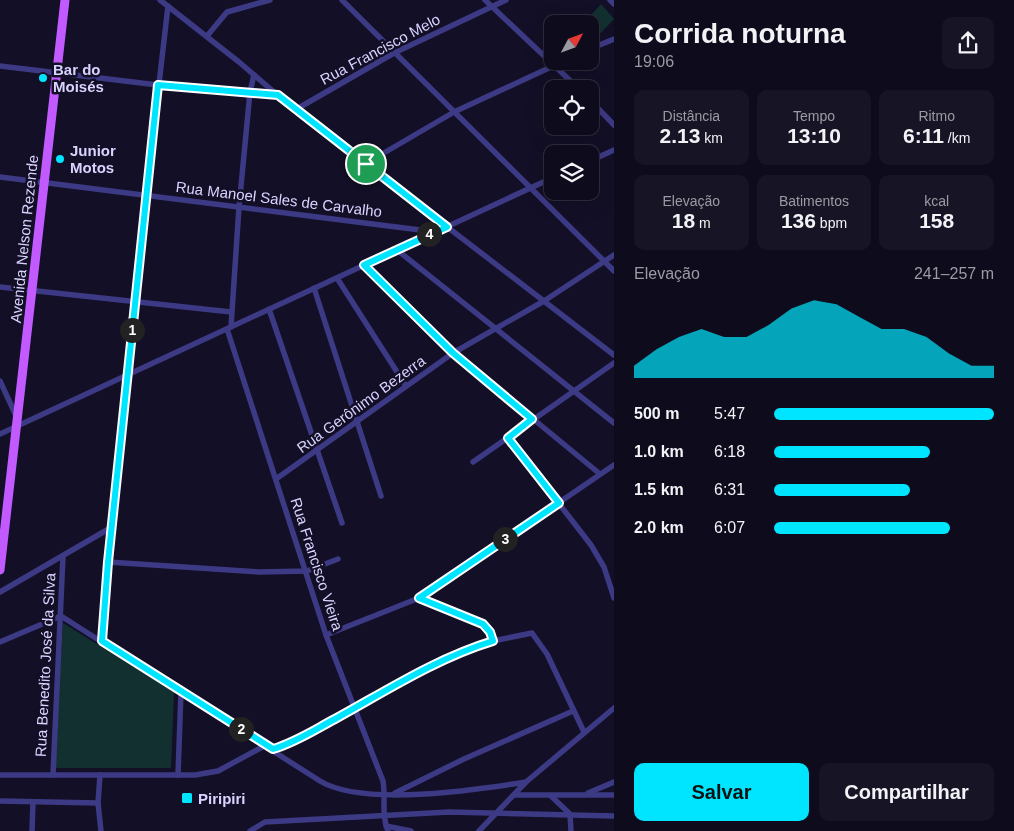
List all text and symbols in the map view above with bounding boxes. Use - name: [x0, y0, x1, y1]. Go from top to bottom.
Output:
- street label: Rua Francisco Melo: [317, 10, 443, 88]
- north arrow: [544, 15, 599, 70]
- map controls: [544, 15, 599, 200]
- button: share: [942, 17, 994, 69]
- text: Corrida noturna: [634, 18, 846, 49]
- text: 19:06: [634, 53, 674, 70]
- place label: Bar do Moisés: [53, 61, 104, 95]
- marker: Bar do Moisés: [37, 72, 49, 84]
- button: locate: [544, 80, 599, 135]
- text: Distância: [663, 108, 720, 124]
- text: Tempo: [793, 108, 835, 124]
- text: Ritmo: [918, 108, 955, 124]
- text: 2.13: [660, 124, 700, 147]
- text: 13:10: [787, 124, 841, 147]
- text: 6:11: [903, 124, 944, 147]
- text: km: [700, 130, 723, 146]
- text: /km: [944, 130, 970, 146]
- place label: Junior Motos: [70, 142, 116, 176]
- pin: [345, 143, 387, 185]
- button: layers: [544, 145, 599, 200]
- icon: arrive: [352, 150, 380, 178]
- marker: Junior Motos: [54, 153, 66, 165]
- street label: Avenida Nelson Rezende: [7, 154, 41, 324]
- street label: Rua Manoel Sales de Carvalho: [175, 178, 383, 220]
- text: Elevação: [663, 193, 720, 209]
- text: Batimentos: [779, 193, 849, 209]
- text: kcal: [924, 193, 949, 209]
- text: 18: [672, 209, 695, 232]
- text: 136: [781, 209, 816, 232]
- text: 158: [919, 209, 954, 232]
- text: m: [695, 215, 711, 231]
- text: bpm: [816, 215, 847, 231]
- pin: 4: [416, 222, 442, 246]
- text: 4: [426, 226, 433, 242]
- text: Elevação: [634, 265, 700, 282]
- text: 241–257 m: [914, 265, 994, 282]
- pin: 1: [120, 318, 144, 342]
- text: 1: [129, 322, 136, 338]
- street label: Rua Gerônimo Bezerra: [294, 351, 429, 456]
- text: 500 m: [634, 405, 679, 422]
- text: 5:47: [714, 405, 745, 422]
- text: 1.0 km: [634, 443, 684, 460]
- text: 6:18: [714, 443, 745, 460]
- text: 1.5 km: [634, 481, 684, 498]
- text: 6:31: [714, 481, 745, 498]
- street label: Rua Francisco Vieira: [287, 495, 347, 633]
- text: 2.0 km: [634, 519, 684, 536]
- text: 6:07: [714, 519, 745, 536]
- pin: 3: [492, 526, 518, 552]
- text: 3: [502, 531, 509, 547]
- street label: Rua Benedito José da Silva: [32, 572, 58, 757]
- pin: 2: [228, 716, 254, 742]
- text: 2: [238, 721, 245, 737]
- button: Salvar: [634, 763, 809, 821]
- button: Compartilhar: [819, 763, 994, 821]
- place label: Piripiri: [198, 790, 246, 807]
- marker: Piripiri: [180, 791, 194, 805]

